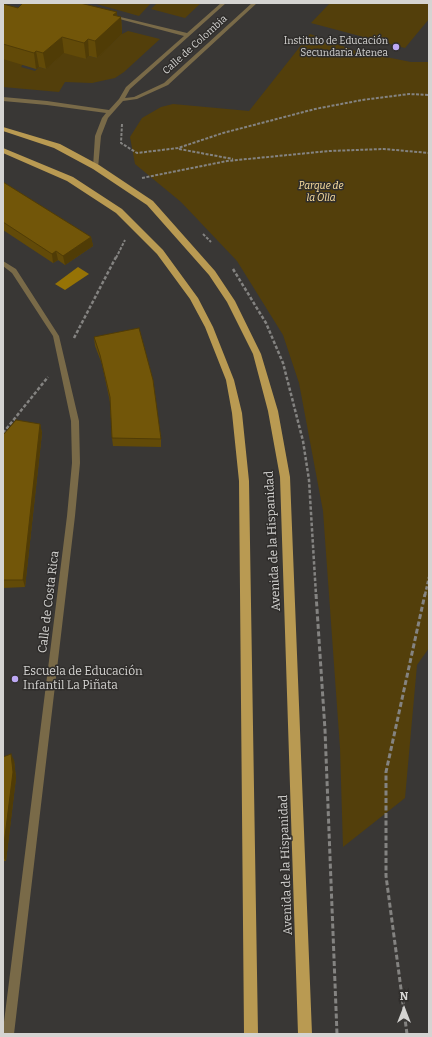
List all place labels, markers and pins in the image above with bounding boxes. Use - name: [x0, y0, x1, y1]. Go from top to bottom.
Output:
- place label: Instituto de Educación Secundaria Atenea: [284, 35, 388, 58]
- marker: Instituto de Educación Secundaria Atenea: [391, 42, 401, 52]
- place label: Escuela de Educación Infantil La Piñata: [23, 665, 143, 693]
- marker: Escuela de Educación Infantil La Piñata: [10, 674, 20, 684]

